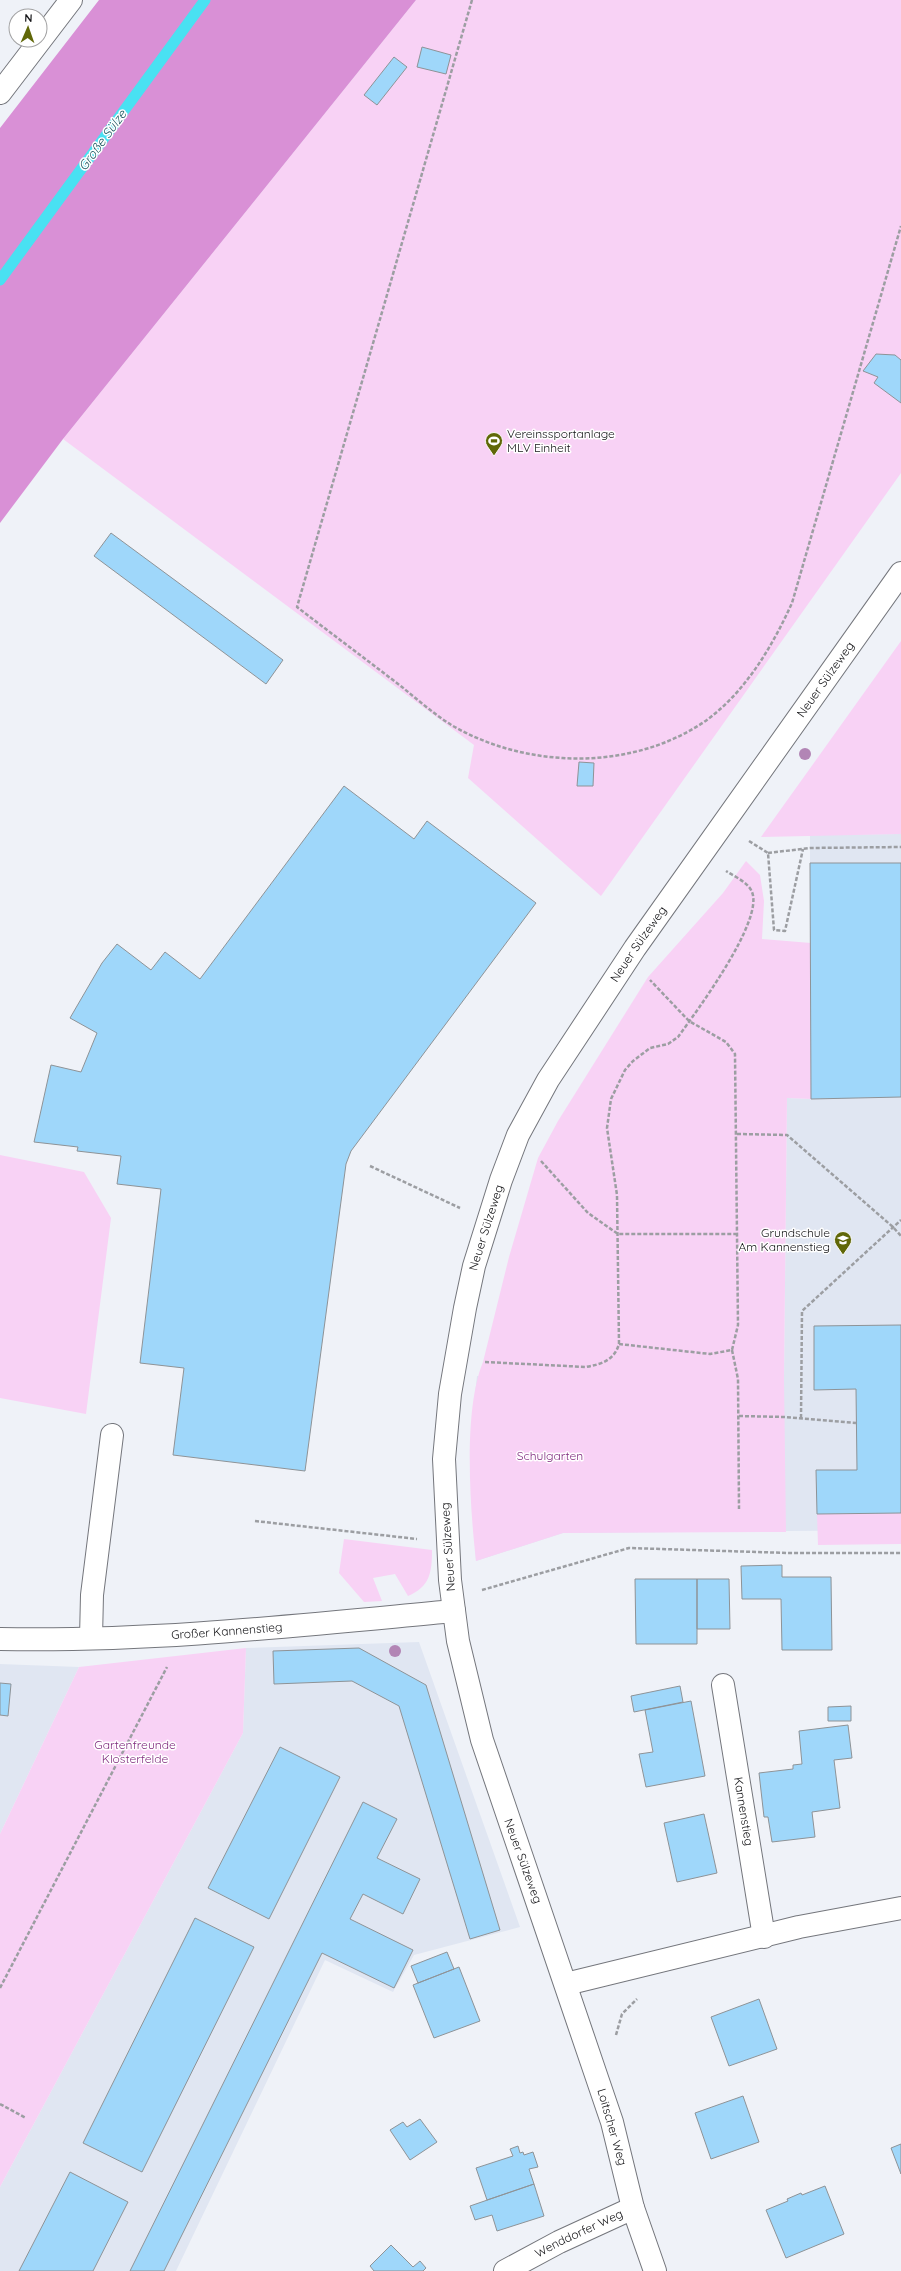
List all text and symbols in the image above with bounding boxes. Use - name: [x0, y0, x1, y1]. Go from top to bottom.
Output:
- north arrow: [8, 8, 48, 48]
- text: N: [24, 11, 33, 25]
- water label: Große Sülze: [75, 106, 130, 174]
- place label: Vereinssportanlage MLV Einheit: [507, 426, 615, 455]
- sports icon: Vereinssportanlage MLV Einheit: [484, 431, 504, 456]
- street label: Neuer Sülzeweg: [793, 639, 857, 720]
- street label: Neuer Sülzeweg: [607, 903, 669, 985]
- street label: Neuer Sülzeweg: [465, 1183, 506, 1272]
- place label: Grundschule Am Kannenstieg: [739, 1225, 830, 1254]
- school or university icon: Grundschule Am Kannenstieg: [833, 1230, 853, 1255]
- park label: Schulgarten: [517, 1448, 583, 1463]
- street label: Neuer Sülzeweg: [437, 1502, 458, 1592]
- street label: Großer Kannenstieg: [171, 1619, 283, 1642]
- park label: Gartenfreunde Klosterfelde: [94, 1737, 176, 1766]
- street label: Kannenstieg: [731, 1776, 757, 1847]
- street label: Neuer Sülzeweg: [501, 1816, 546, 1905]
- street label: Loitscher Weg: [594, 2087, 631, 2167]
- street label: Wenddorfer Weg: [532, 2206, 625, 2261]

